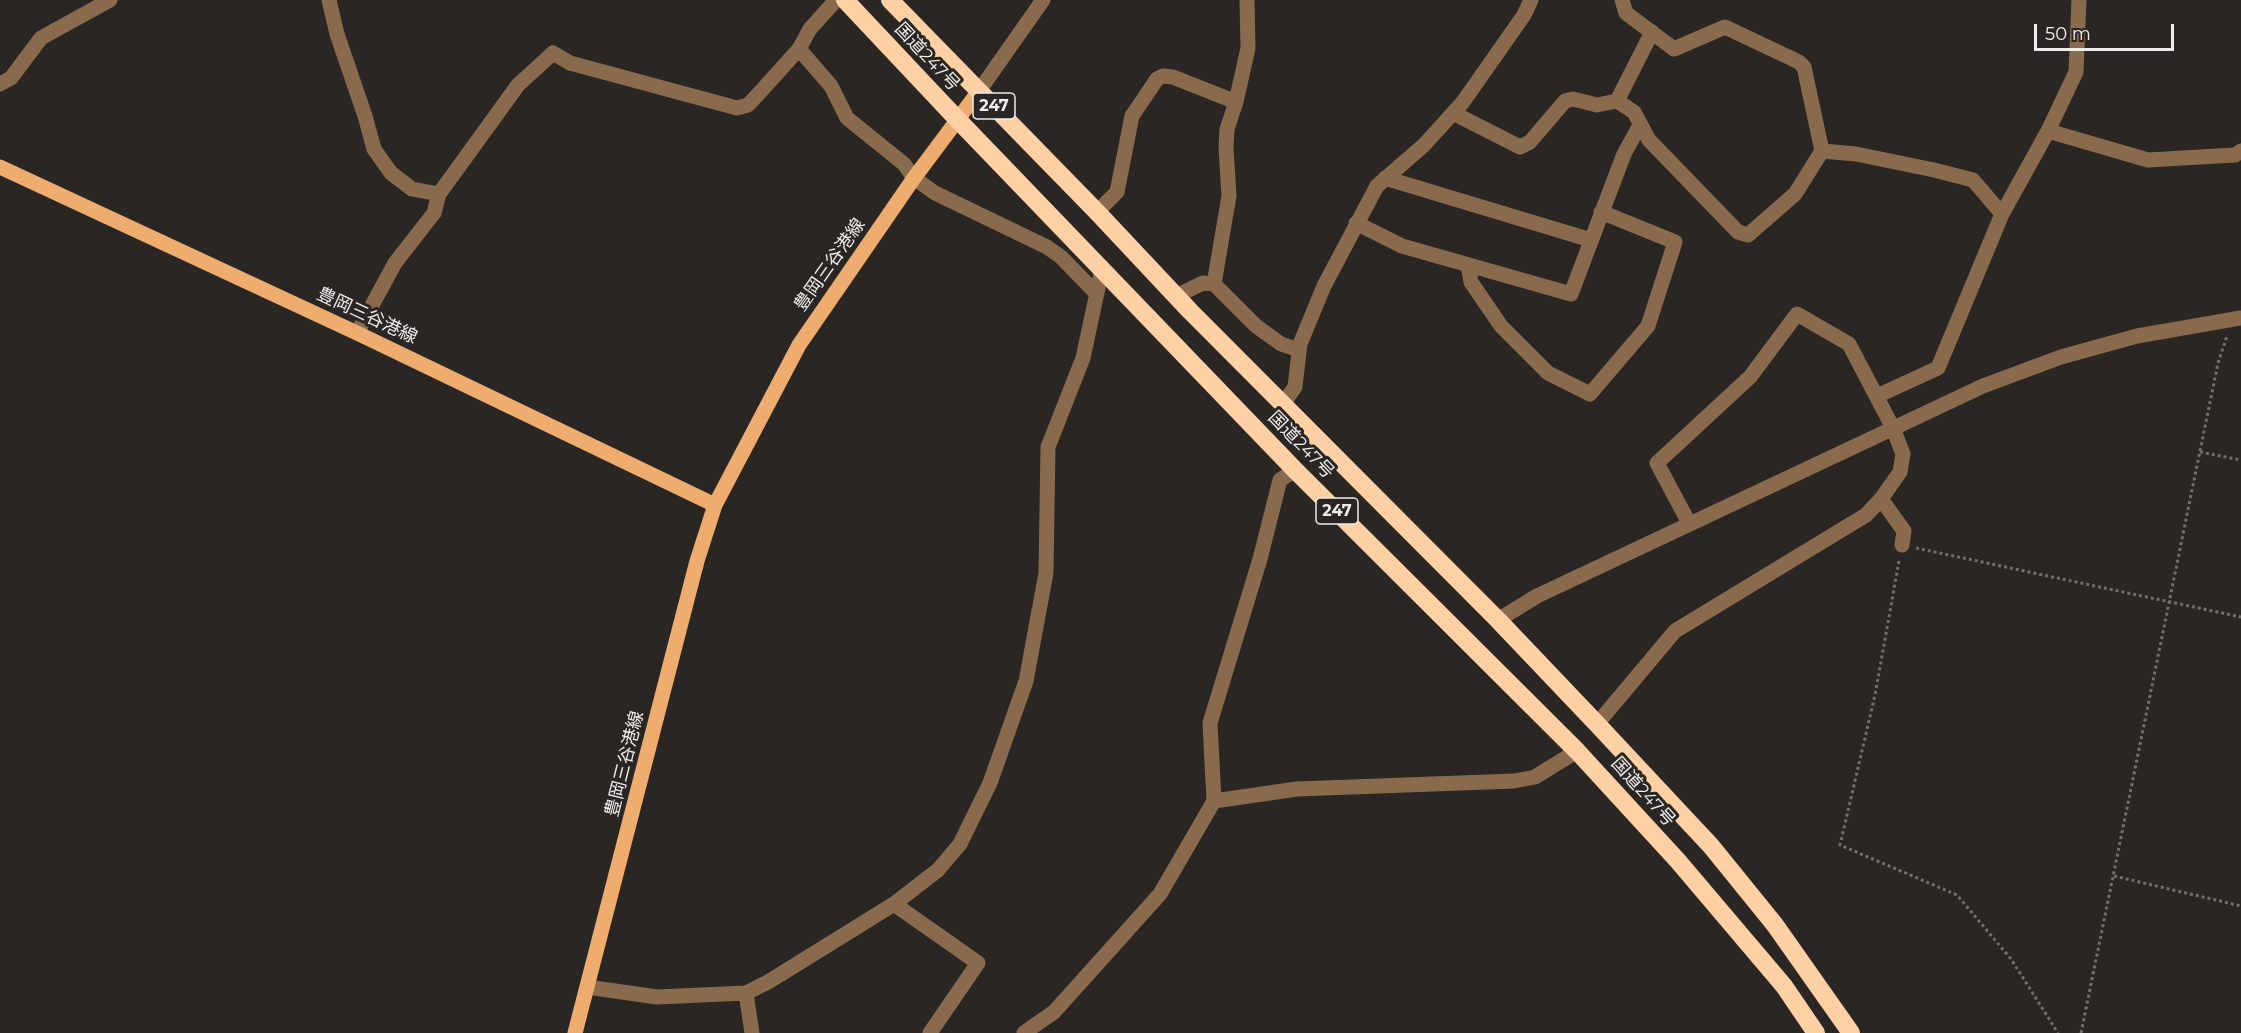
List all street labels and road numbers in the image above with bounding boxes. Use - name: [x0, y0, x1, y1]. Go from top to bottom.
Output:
- street label: 国道247号: [890, 18, 964, 96]
- road number: 247: [973, 93, 1015, 119]
- street label: 豊岡三谷港線: [790, 215, 870, 315]
- street label: 豊岡三谷港線: [313, 283, 421, 349]
- street label: 国道247号: [1264, 407, 1338, 483]
- road number: 247: [1316, 498, 1358, 524]
- street label: 豊岡三谷港線: [601, 709, 649, 819]
- street label: 国道247号: [1606, 753, 1680, 831]

